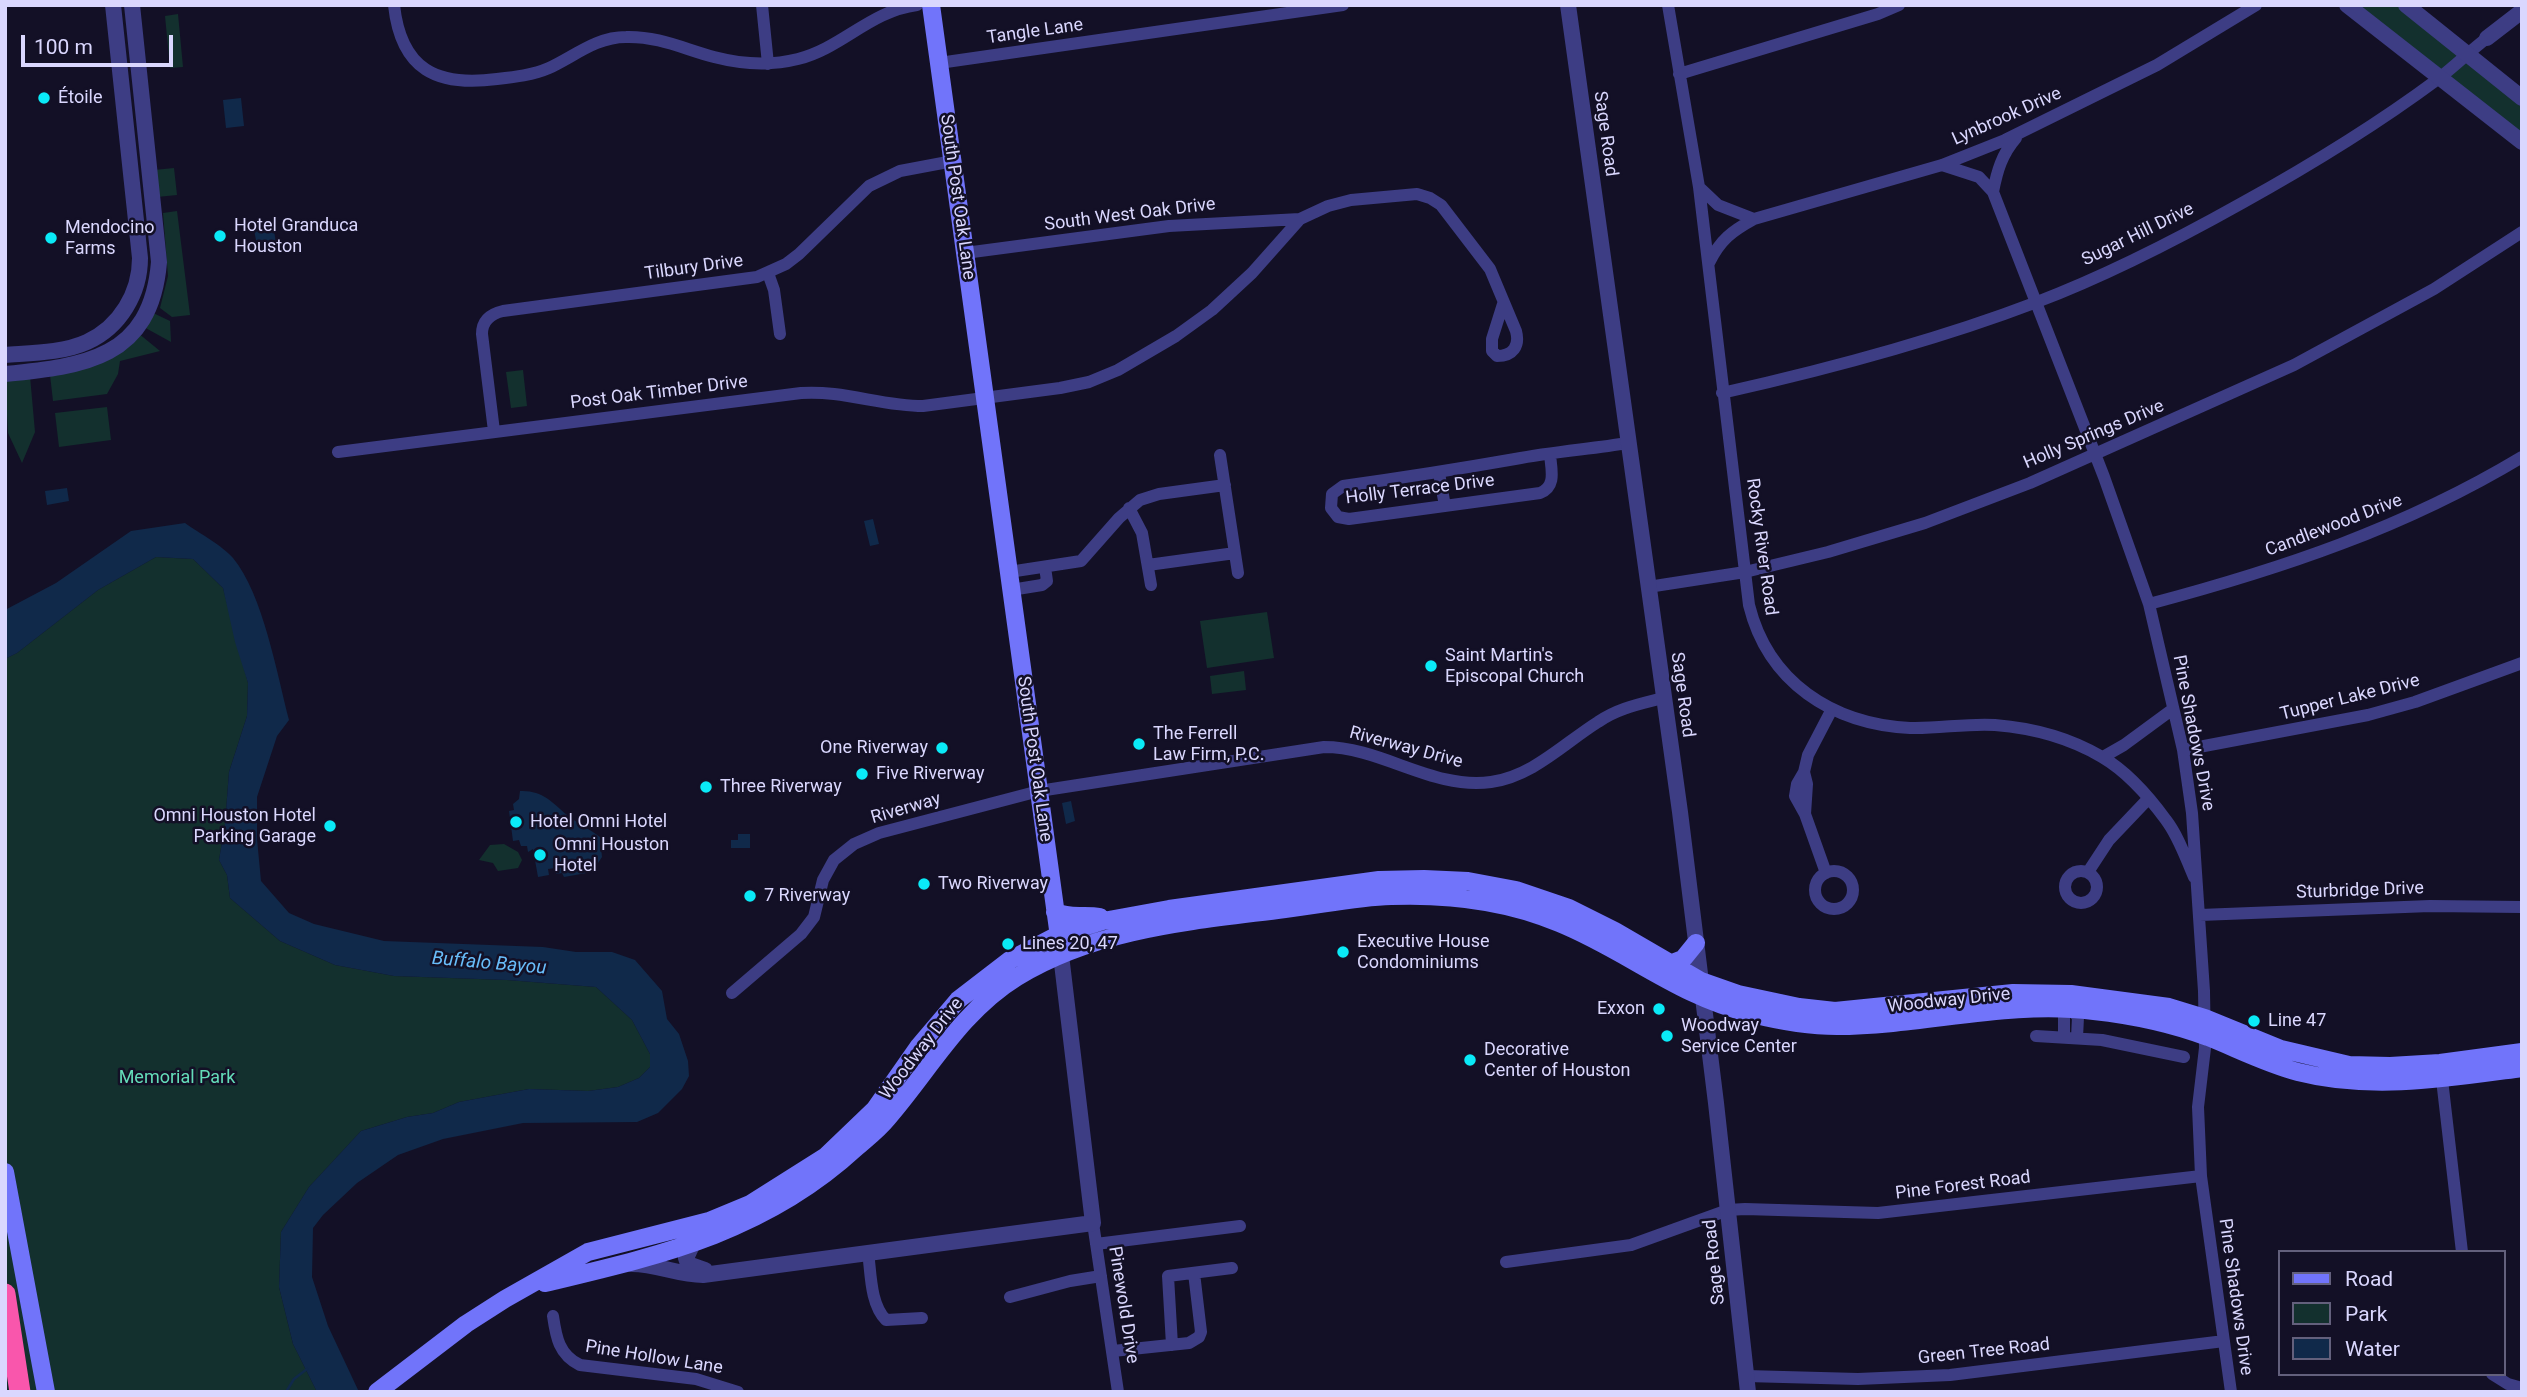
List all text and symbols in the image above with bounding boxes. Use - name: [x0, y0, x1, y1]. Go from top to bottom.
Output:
- street label: Tangle Lane: [985, 15, 1085, 49]
- scale bar: [24, 21, 177, 65]
- text: 100 m: [34, 35, 93, 59]
- street label: Lynbrook Drive: [1949, 83, 2065, 151]
- place label: Étoile: [58, 87, 103, 109]
- marker: Étoile: [36, 90, 52, 106]
- street label: Sage Road: [1588, 90, 1622, 178]
- street label: South Post Oak Lane: [935, 113, 979, 281]
- street label: South West Oak Drive: [1043, 194, 1217, 236]
- street label: Sugar Hill Drive: [2078, 199, 2198, 271]
- place label: Hotel Granduca Houston: [234, 215, 358, 258]
- place label: Mendocino Farms: [65, 217, 155, 260]
- marker: Hotel Granduca Houston: [212, 228, 228, 244]
- marker: Mendocino Farms: [43, 230, 59, 246]
- street label: Tilbury Drive: [643, 250, 745, 286]
- street label: Post Oak Timber Drive: [569, 371, 749, 415]
- street label: Holly Springs Drive: [2021, 396, 2167, 474]
- street label: Holly Terrace Drive: [1344, 470, 1496, 510]
- street label: Rocky River Road: [1741, 477, 1781, 617]
- street label: Candlewood Drive: [2263, 490, 2405, 562]
- place label: Saint Martin's Episcopal Church: [1445, 645, 1584, 688]
- street label: Sage Road: [1665, 651, 1699, 739]
- street label: Pine Shadows Drive: [2167, 653, 2219, 813]
- marker: Saint Martin's Episcopal Church: [1423, 658, 1439, 674]
- street label: Tupper Lake Drive: [2278, 670, 2422, 726]
- street label: South Post Oak Lane: [1012, 675, 1056, 843]
- street label: Riverway Drive: [1347, 722, 1465, 774]
- place label: The Ferrell Law Firm, P.C.: [1153, 723, 1264, 766]
- marker: The Ferrell Law Firm, P.C.: [1131, 736, 1147, 752]
- place label: One Riverway: [820, 737, 928, 759]
- marker: One Riverway: [934, 740, 950, 756]
- place label: Five Riverway: [876, 763, 985, 785]
- marker: Five Riverway: [854, 766, 870, 782]
- place label: Three Riverway: [720, 776, 842, 798]
- marker: Three Riverway: [698, 779, 714, 795]
- street label: Riverway: [869, 789, 943, 829]
- place label: Omni Houston Hotel Parking Garage: [153, 805, 316, 848]
- place label: Hotel Omni Hotel: [530, 811, 667, 833]
- marker: Hotel Omni Hotel: [508, 814, 524, 830]
- marker: Omni Houston Hotel Parking Garage: [322, 818, 338, 834]
- place label: Omni Houston Hotel: [554, 834, 669, 876]
- marker: Omni Houston Hotel: [532, 847, 548, 863]
- place label: Two Riverway: [938, 873, 1048, 895]
- marker: Two Riverway: [916, 876, 932, 892]
- street label: Sturbridge Drive: [2296, 878, 2424, 904]
- place label: 7 Riverway: [764, 885, 850, 907]
- marker: 7 Riverway: [742, 888, 758, 904]
- place label: Executive House Condominiums: [1357, 931, 1490, 974]
- place label: Lines 20, 47: [1022, 933, 1118, 955]
- marker: Lines 20, 47: [1000, 936, 1016, 952]
- marker: Executive House Condominiums: [1335, 944, 1351, 960]
- water label: Buffalo Bayou: [431, 948, 547, 980]
- street label: Woodway Drive: [1887, 984, 2011, 1018]
- street label: Woodway Drive: [876, 994, 968, 1104]
- place label: Exxon: [1597, 998, 1645, 1020]
- marker: Exxon: [1651, 1001, 1667, 1017]
- place label: Line 47: [2268, 1010, 2326, 1032]
- marker: Line 47: [2246, 1013, 2262, 1029]
- place label: Woodway Service Center: [1681, 1015, 1797, 1058]
- marker: Woodway Service Center: [1659, 1028, 1675, 1044]
- place label: Decorative Center of Houston: [1484, 1039, 1630, 1082]
- marker: Decorative Center of Houston: [1462, 1052, 1478, 1068]
- park label: Memorial Park: [119, 1067, 235, 1089]
- street label: Pine Forest Road: [1894, 1167, 2032, 1205]
- street label: Pine Shadows Drive: [2213, 1217, 2257, 1377]
- street label: Sage Road: [1700, 1218, 1730, 1306]
- street label: Pinewold Drive: [1103, 1245, 1143, 1365]
- legend: [2278, 1250, 2506, 1376]
- text: Road: [2345, 1267, 2393, 1291]
- text: Park: [2345, 1302, 2387, 1326]
- street label: Green Tree Road: [1917, 1334, 2051, 1370]
- street label: Pine Hollow Lane: [584, 1336, 724, 1380]
- text: Water: [2345, 1337, 2400, 1361]

